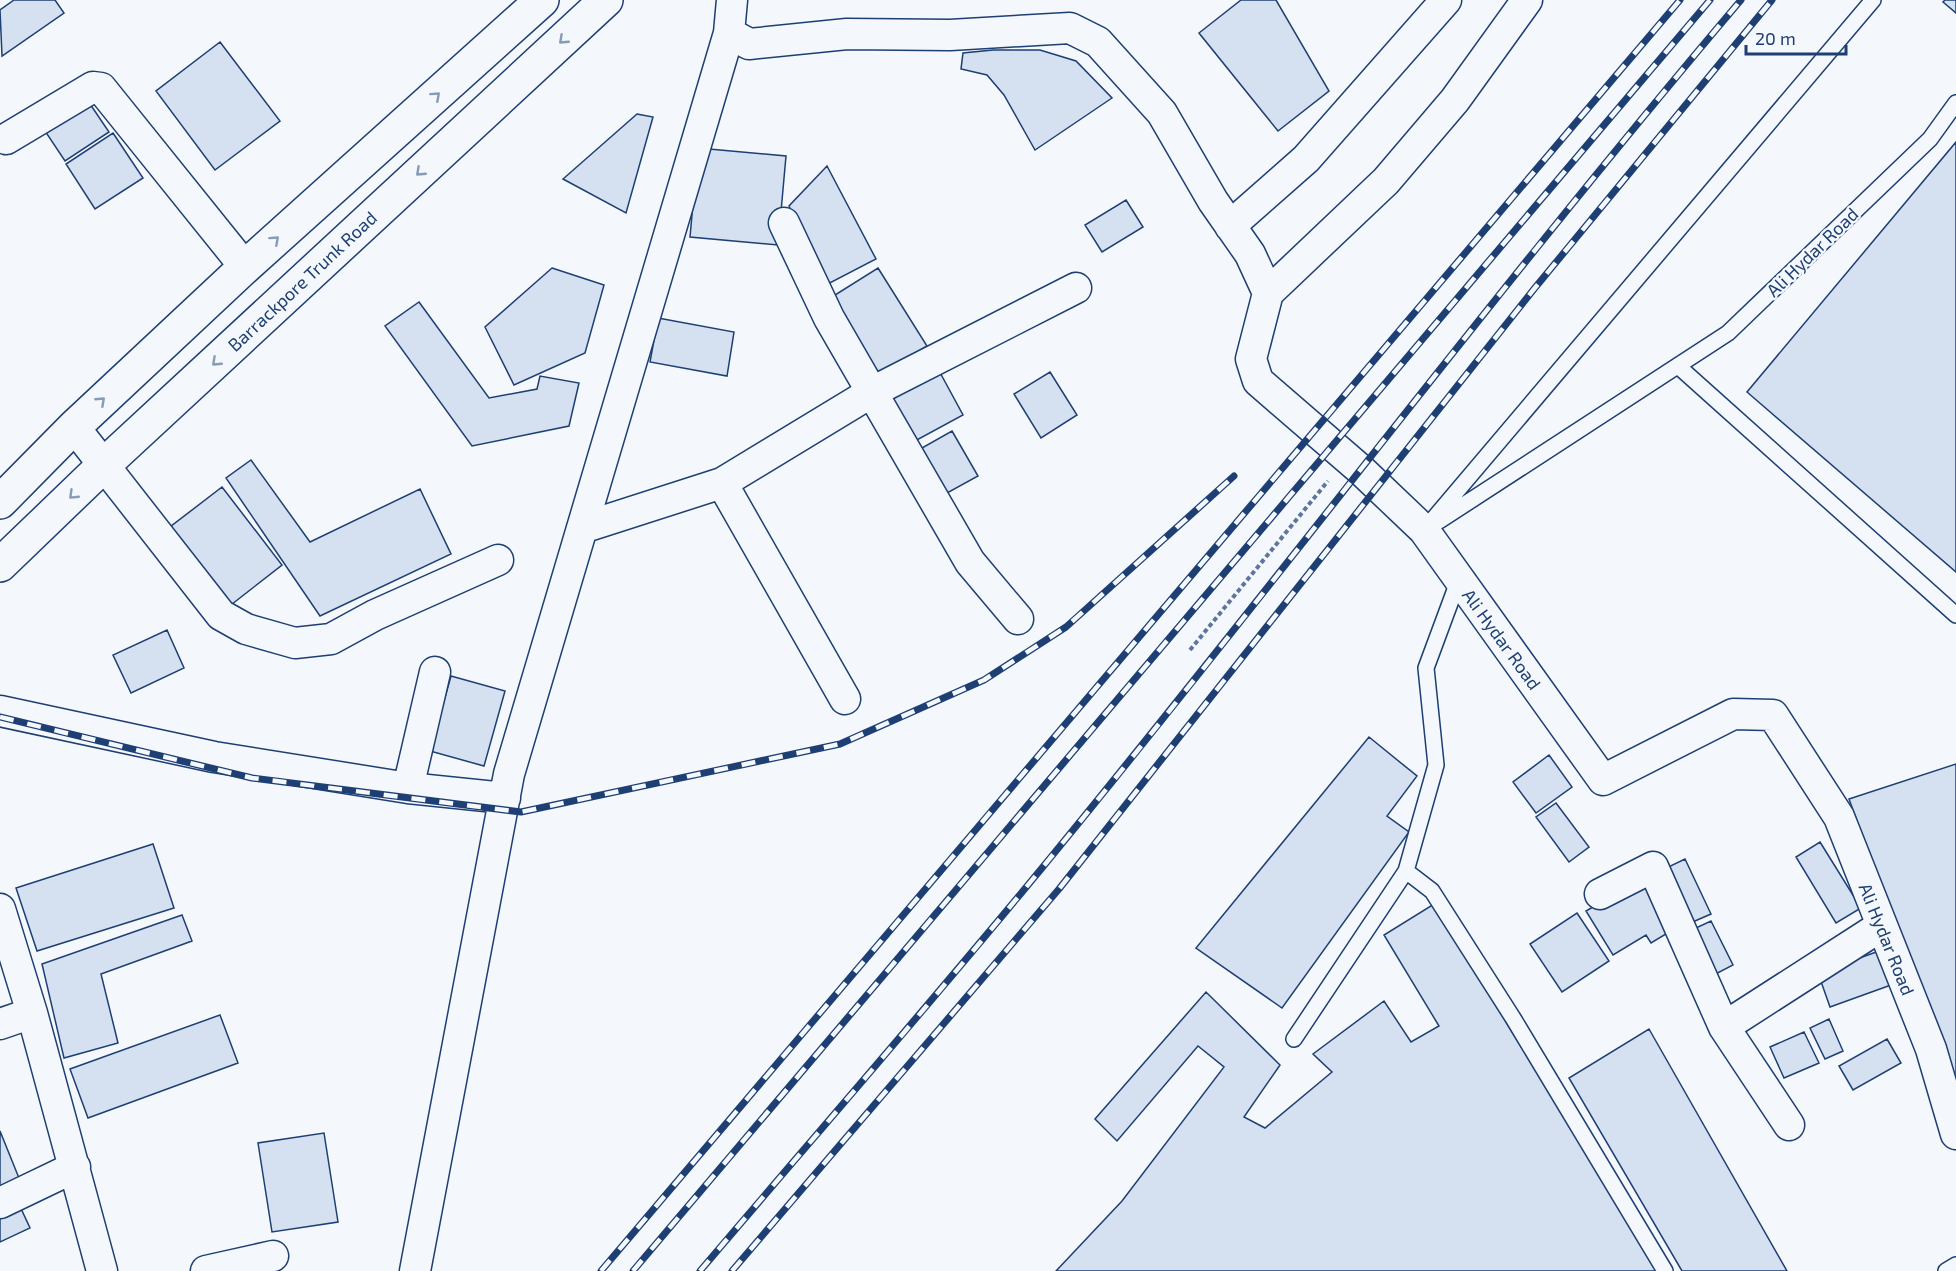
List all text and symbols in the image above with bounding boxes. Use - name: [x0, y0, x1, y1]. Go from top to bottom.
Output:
- scale bar: [1746, 18, 1846, 56]
- text: 20 m: [1755, 27, 1796, 49]
- one-way arrow: [560, 33, 570, 44]
- one-way arrow: [429, 92, 440, 103]
- one-way arrow: [417, 165, 427, 176]
- street label: Ali Hydar Road: [1762, 203, 1862, 301]
- street label: Barrackpore Trunk Road: [223, 206, 381, 356]
- one-way arrow: [268, 236, 279, 247]
- one-way arrow: [212, 355, 222, 366]
- one-way arrow: [94, 398, 105, 409]
- one-way arrow: [69, 487, 80, 498]
- street label: Ali Hydar Road: [1458, 584, 1546, 694]
- street label: Ali Hydar Road: [1855, 880, 1919, 998]

